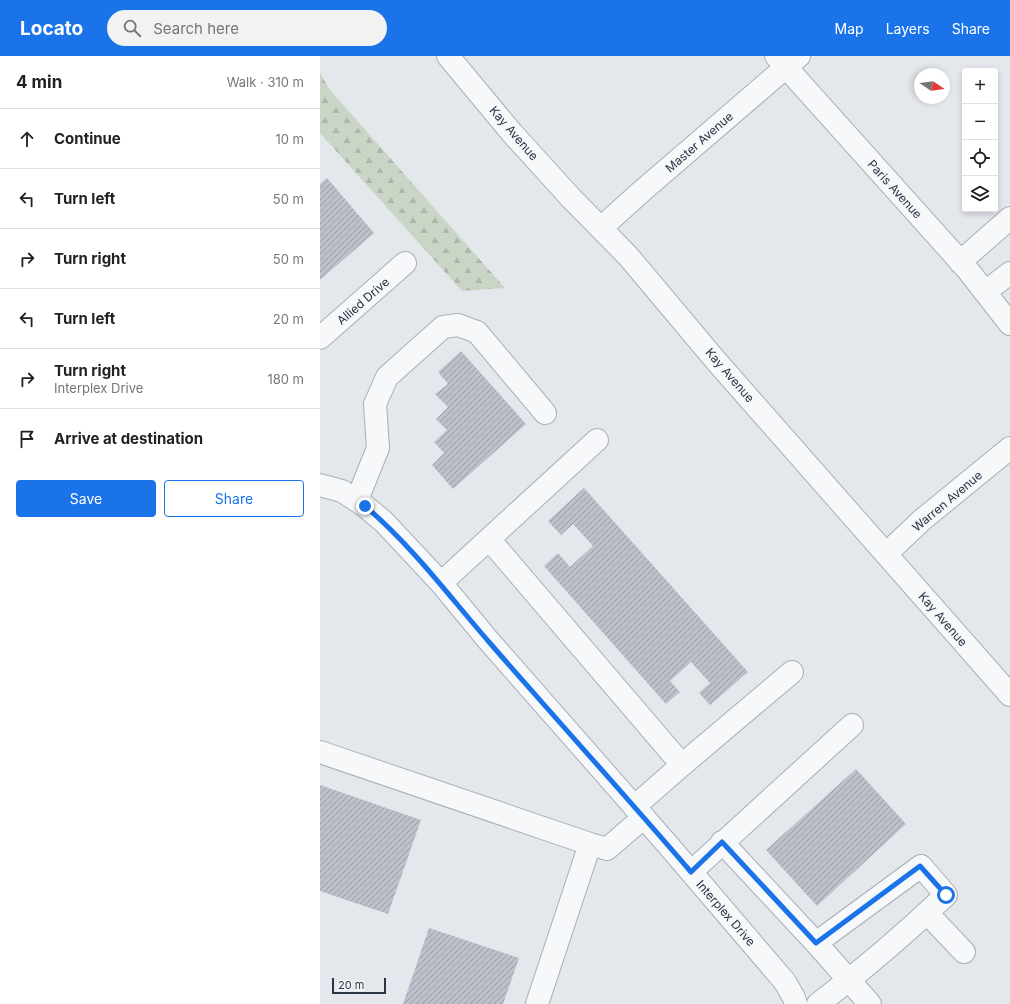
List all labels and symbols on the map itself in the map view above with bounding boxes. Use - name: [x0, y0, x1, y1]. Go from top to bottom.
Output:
- north arrow: [914, 68, 950, 104]
- street label: Kay Avenue: [486, 103, 542, 163]
- street label: Master Avenue: [662, 109, 736, 175]
- street label: Paris Avenue: [865, 157, 925, 221]
- street label: Allied Drive: [334, 274, 392, 328]
- street label: Kay Avenue: [702, 345, 758, 405]
- street label: Warren Avenue: [909, 467, 985, 535]
- route end: [356, 497, 374, 515]
- street label: Kay Avenue: [915, 589, 971, 649]
- street label: Interplex Drive: [693, 877, 759, 949]
- route start: [937, 886, 955, 904]
- scale bar: [332, 976, 386, 995]

